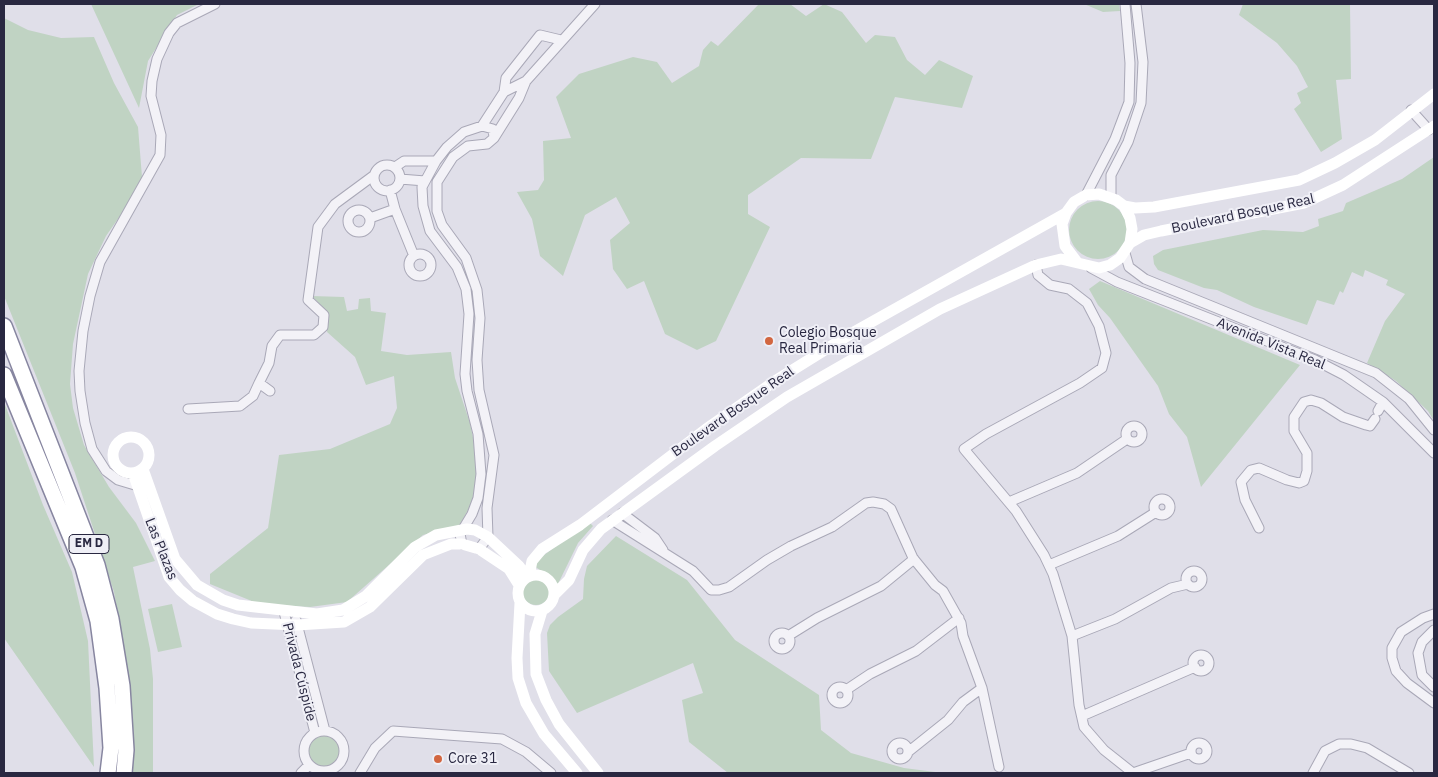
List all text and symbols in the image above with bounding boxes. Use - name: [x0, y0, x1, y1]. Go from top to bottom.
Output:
- street label: Boulevard Bosque Real: [1170, 191, 1316, 237]
- street label: Avenida Vista Real: [1214, 315, 1328, 373]
- place label: Colegio Bosque Real Primaria: [779, 325, 877, 358]
- marker: Colegio Bosque Real Primaria: [763, 335, 775, 347]
- street label: Boulevard Bosque Real: [669, 363, 797, 461]
- street label: Las Plazas: [141, 516, 181, 582]
- road number: EM D: [69, 534, 109, 554]
- street label: Privada Cúspide: [279, 621, 319, 723]
- place label: Core 31: [448, 751, 497, 767]
- marker: Core 31: [432, 753, 444, 765]

